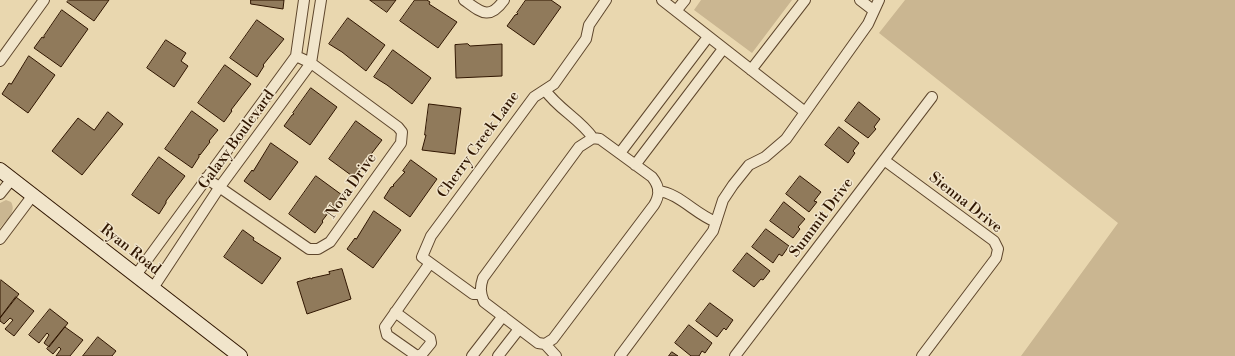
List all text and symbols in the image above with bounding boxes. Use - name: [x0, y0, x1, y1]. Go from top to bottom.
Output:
- street label: Galaxy Boulevard: [195, 87, 279, 193]
- street label: Cherry Creek Lane: [434, 88, 524, 202]
- street label: Nova Drive: [323, 150, 381, 222]
- street label: Sienna Drive: [925, 169, 1005, 237]
- street label: Summit Drive: [786, 175, 858, 261]
- street label: Ryan Road: [96, 221, 164, 279]

